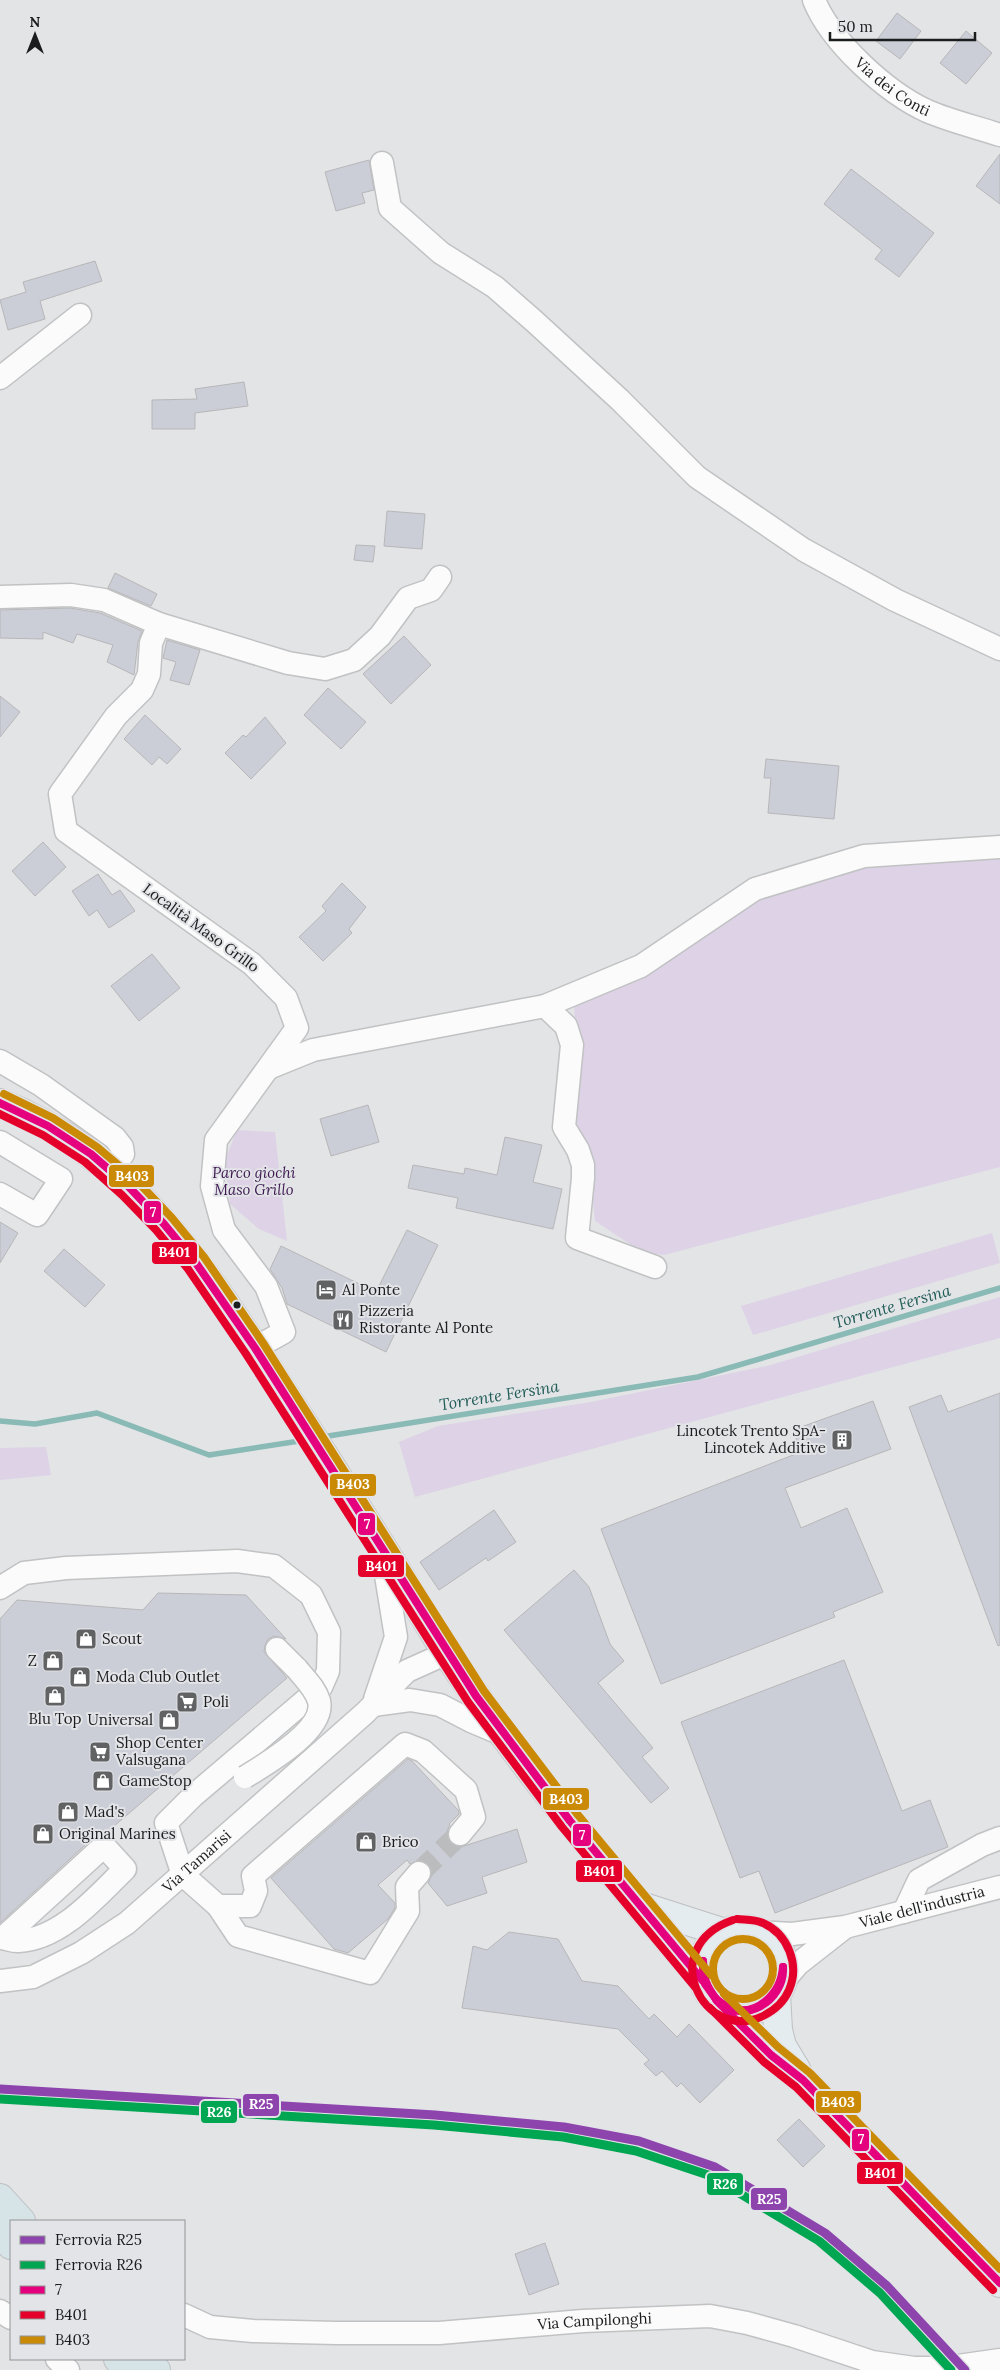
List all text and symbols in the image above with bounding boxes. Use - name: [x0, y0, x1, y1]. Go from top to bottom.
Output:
- north arrow: [10, 10, 60, 60]
- scale bar: [830, 10, 975, 42]
- text: N: [30, 13, 41, 31]
- text: 50 m: [838, 17, 873, 36]
- street label: Via dei Conti: [850, 52, 933, 120]
- street label: Località Maso Grillo: [139, 879, 263, 976]
- park label: Parco giochi Maso Grillo: [212, 1163, 296, 1199]
- line badge: B403: [108, 1164, 155, 1188]
- text: B403: [115, 1167, 149, 1185]
- line badge: 7: [143, 1200, 162, 1224]
- text: 7: [150, 1203, 157, 1221]
- line badge: B401: [151, 1241, 198, 1265]
- text: B401: [158, 1243, 190, 1261]
- hotel icon: Al Ponte: [314, 1278, 338, 1302]
- place label: Al Ponte: [341, 1280, 400, 1299]
- water label: Torrente Fersina: [831, 1280, 953, 1332]
- unlabelled marker: [232, 1300, 242, 1310]
- place label: Pizzeria Ristorante Al Ponte: [359, 1301, 493, 1337]
- restaurant icon: Pizzeria Ristorante Al Ponte: [331, 1308, 355, 1332]
- water label: Torrente Fersina: [438, 1376, 560, 1414]
- place label: Lincotek Trento SpA- Lincotek Additive: [676, 1421, 826, 1457]
- building icon: Lincotek Trento SpA- Lincotek Additive: [830, 1428, 854, 1452]
- line badge: B403: [329, 1473, 377, 1497]
- text: B403: [336, 1475, 370, 1493]
- line badge: 7: [357, 1512, 376, 1536]
- text: 7: [364, 1515, 371, 1533]
- line badge: B401: [357, 1554, 405, 1578]
- text: B401: [365, 1557, 397, 1575]
- shop icon: Scout: [74, 1627, 98, 1651]
- place label: Scout: [102, 1629, 142, 1648]
- shop icon: Z: [41, 1649, 65, 1673]
- place label: Z: [28, 1651, 37, 1670]
- shop icon: Moda Club Outlet: [68, 1665, 92, 1689]
- place label: Moda Club Outlet: [96, 1667, 220, 1686]
- shop icon: Blu Top: [43, 1684, 67, 1708]
- supermarket icon: Poli: [175, 1690, 199, 1714]
- place label: Poli: [203, 1692, 229, 1711]
- shop icon: Universal: [157, 1708, 181, 1732]
- place label: Blu Top: [29, 1709, 81, 1728]
- place label: Universal: [88, 1710, 153, 1729]
- place label: Shop Center Valsugana: [115, 1733, 204, 1769]
- supermarket icon: Shop Center Valsugana: [88, 1740, 112, 1764]
- shop icon: GameStop: [91, 1769, 115, 1793]
- place label: GameStop: [119, 1771, 192, 1790]
- line badge: B403: [542, 1787, 590, 1811]
- text: B403: [549, 1790, 583, 1808]
- shop icon: Mad's: [56, 1800, 80, 1824]
- place label: Mad's: [84, 1802, 125, 1821]
- shop icon: Original Marines: [31, 1822, 55, 1846]
- line badge: 7: [572, 1823, 592, 1847]
- place label: Original Marines: [59, 1824, 176, 1843]
- street label: Via Tamarisi: [157, 1826, 235, 1897]
- text: 7: [579, 1826, 586, 1844]
- shop icon: Brico: [354, 1830, 378, 1854]
- place label: Brico: [382, 1832, 419, 1851]
- line badge: B401: [575, 1859, 623, 1883]
- text: B401: [583, 1862, 615, 1880]
- street label: Viale dell'industria: [856, 1881, 987, 1932]
- line badge: B403: [815, 2090, 862, 2114]
- line badge: R25: [242, 2093, 280, 2117]
- text: B403: [821, 2093, 855, 2111]
- text: R25: [249, 2095, 274, 2113]
- line badge: R26: [200, 2100, 238, 2124]
- text: R26: [206, 2103, 232, 2121]
- line badge: 7: [851, 2128, 870, 2152]
- text: 7: [858, 2130, 865, 2148]
- line badge: B401: [856, 2161, 904, 2185]
- text: B401: [864, 2164, 896, 2182]
- line badge: R26: [706, 2172, 744, 2196]
- text: R26: [712, 2175, 738, 2193]
- line badge: R25: [750, 2187, 788, 2211]
- text: R25: [757, 2190, 782, 2208]
- legend: [10, 2220, 185, 2360]
- text: Ferrovia R25: [55, 2230, 142, 2249]
- text: Ferrovia R26: [55, 2255, 142, 2274]
- text: 7: [55, 2280, 62, 2299]
- text: B401: [55, 2305, 87, 2324]
- street label: Via Campilonghi: [536, 2308, 652, 2334]
- text: B403: [55, 2330, 90, 2349]

